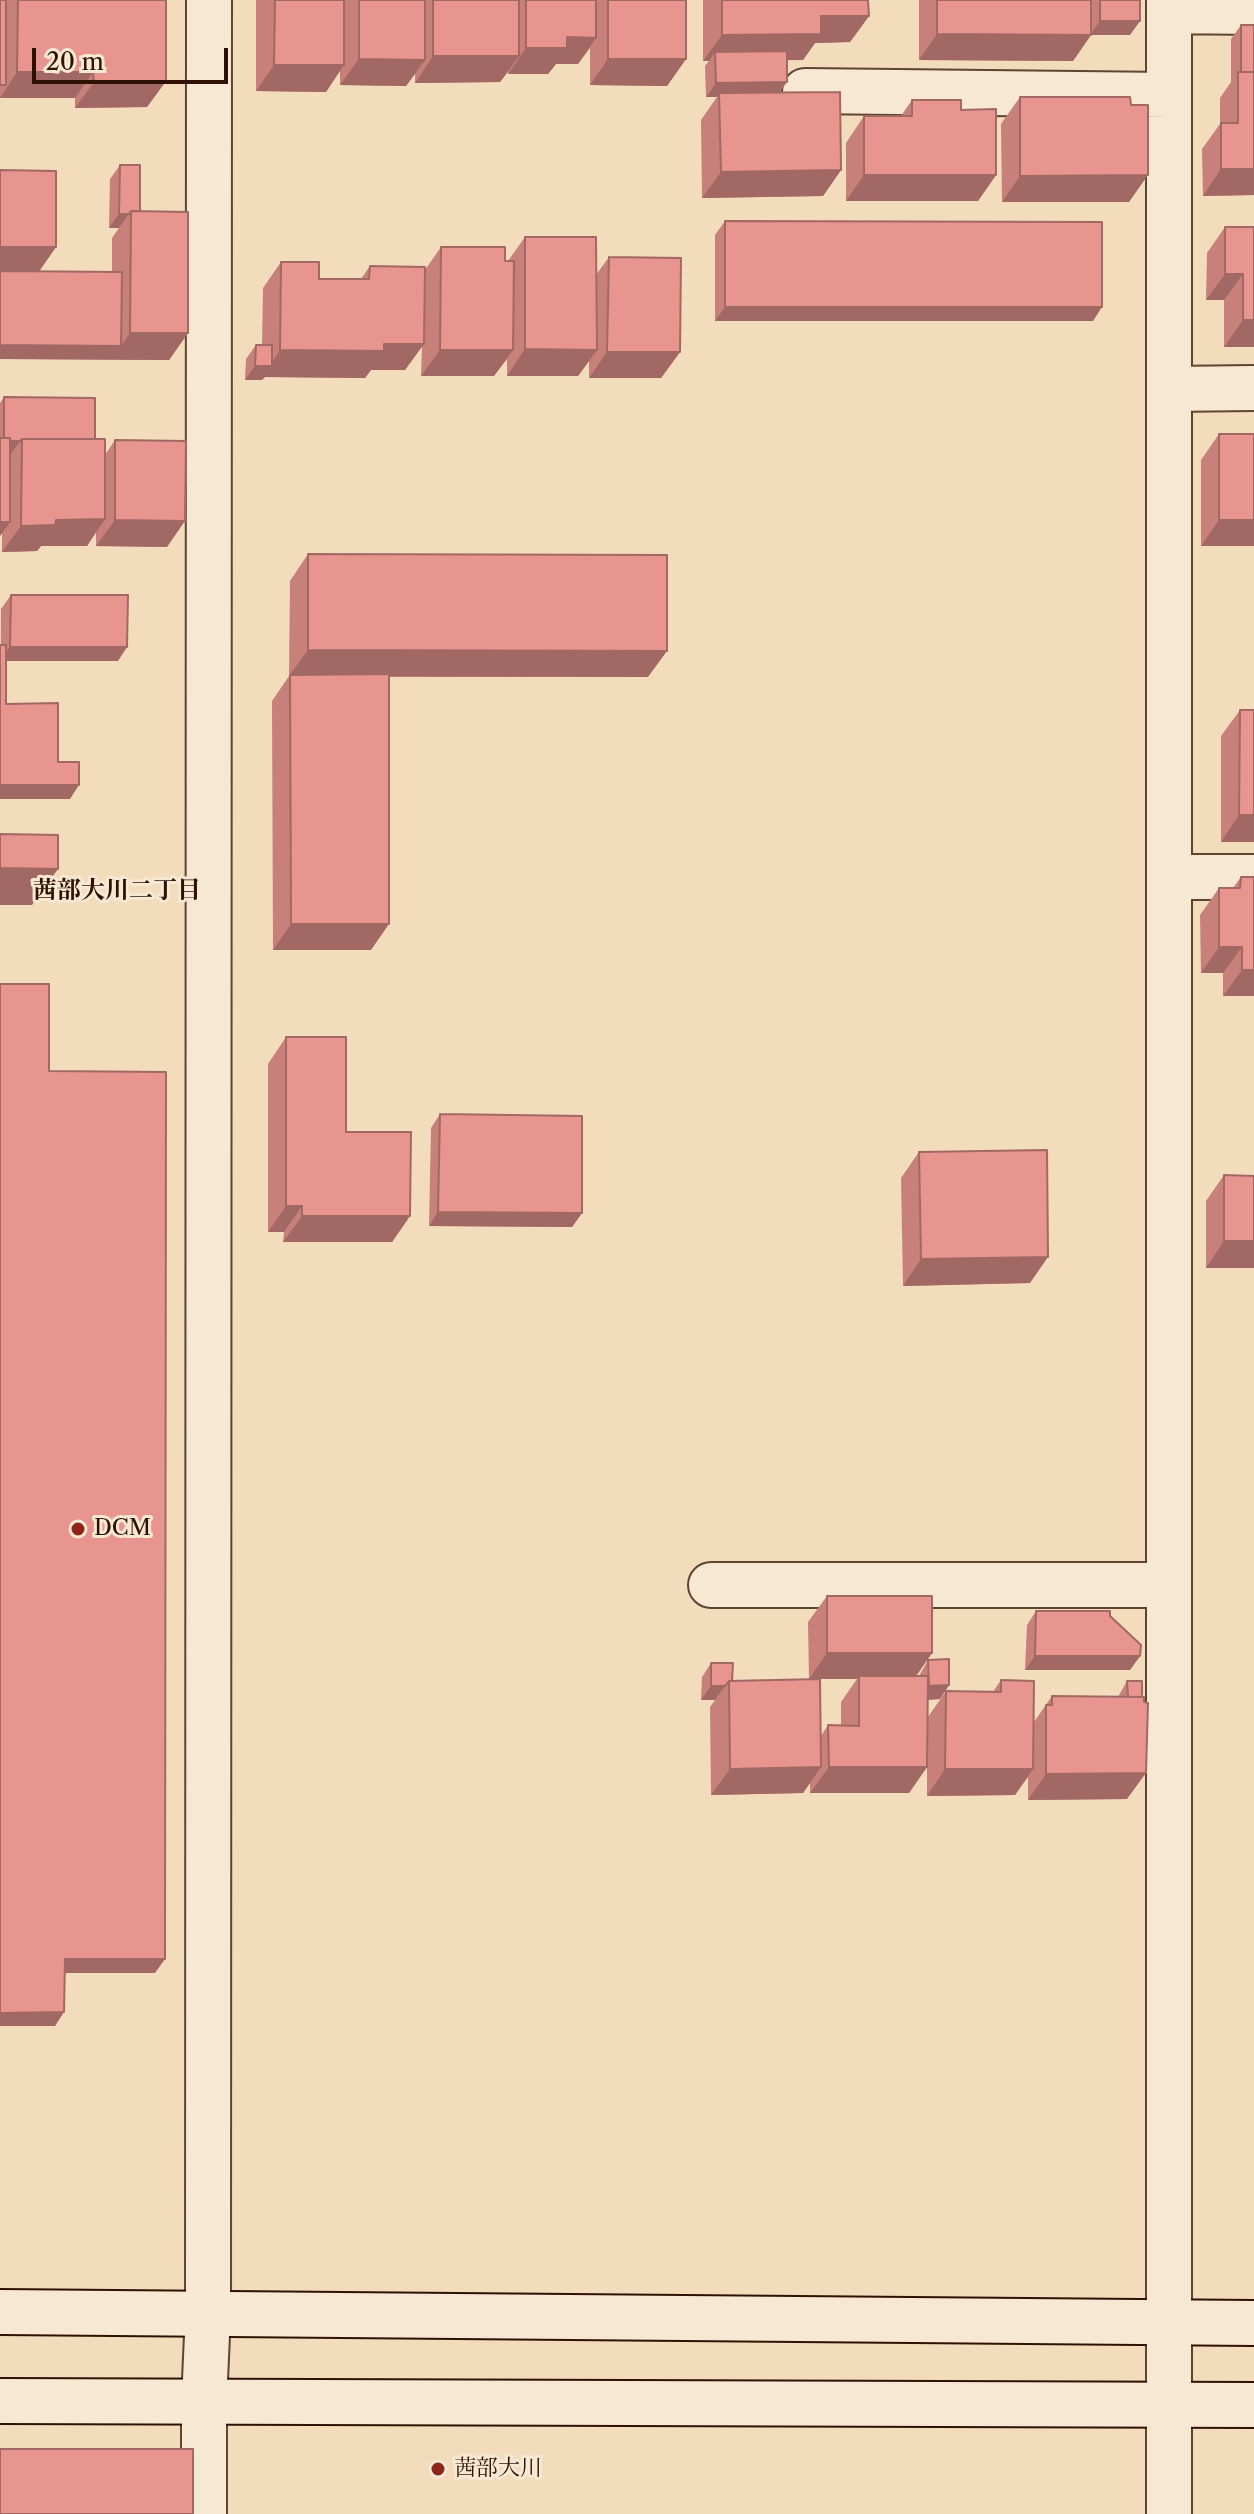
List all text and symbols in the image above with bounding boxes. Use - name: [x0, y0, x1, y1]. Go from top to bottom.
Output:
- scale bar: [36, 32, 232, 82]
- text: 20 m: [46, 47, 104, 76]
- district label: 茜部大川二丁目: [33, 877, 201, 905]
- place label: DCM: [94, 1516, 151, 1542]
- marker: DCM: [69, 1520, 87, 1538]
- place label: 茜部大川: [454, 2456, 542, 2482]
- marker: 茜部大川: [429, 2460, 447, 2478]

